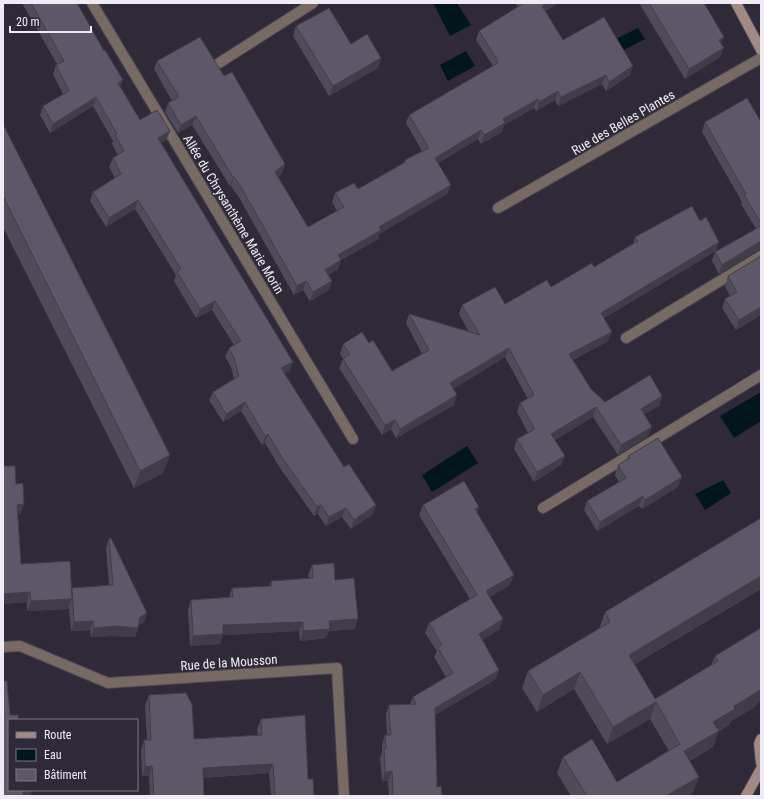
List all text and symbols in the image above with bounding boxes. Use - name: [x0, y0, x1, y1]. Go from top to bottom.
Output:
- scale bar: [10, 8, 91, 34]
- text: 20 m: [16, 15, 40, 29]
- street label: Rue des Belles Plantes: [569, 87, 677, 158]
- street label: Allée du Chrysanthème Marie Morin: [180, 132, 287, 296]
- street label: Rue de la Mousson: [180, 652, 278, 673]
- legend: [8, 719, 138, 791]
- text: Route: [44, 728, 72, 742]
- text: Eau: [44, 748, 62, 762]
- text: Bâtiment: [44, 768, 87, 782]

